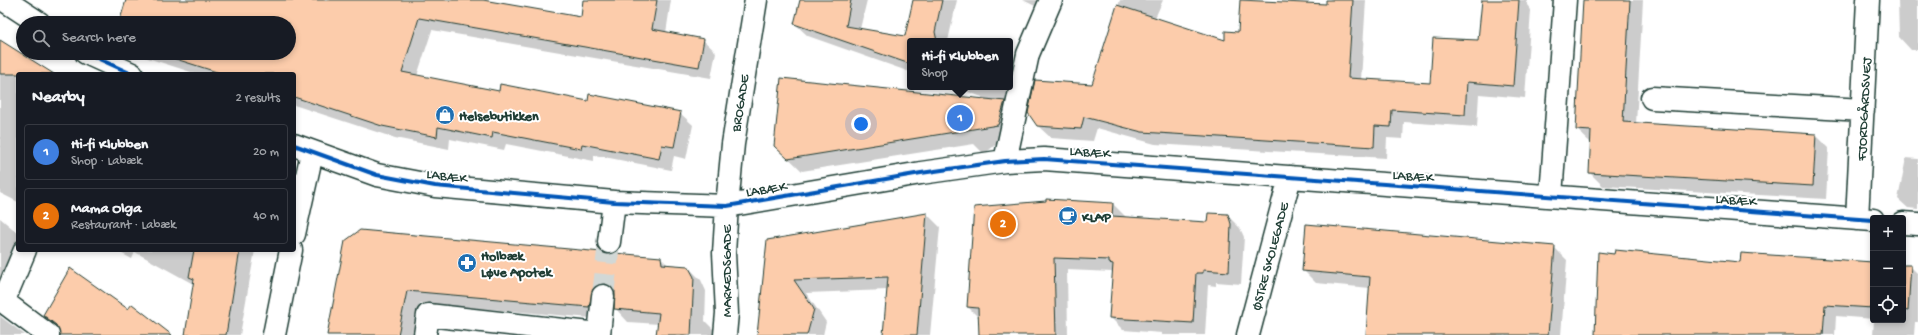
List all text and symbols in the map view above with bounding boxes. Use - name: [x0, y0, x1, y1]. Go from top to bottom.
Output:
- search box: [16, 16, 296, 60]
- icon: search: [30, 27, 52, 49]
- text: Search here: [62, 29, 136, 47]
- popup: [907, 38, 1013, 90]
- text: Hi-fi Klubben: [921, 48, 999, 66]
- street label: FJORDGÅRDSVEJ: [1854, 56, 1877, 162]
- text: Shop: [921, 66, 948, 81]
- street label: BROGADE: [728, 72, 755, 134]
- text: Nearby: [32, 88, 85, 108]
- text: 2 results: [235, 91, 280, 106]
- pin: 1: [947, 103, 973, 133]
- shop icon: Helsebutikken: [434, 104, 456, 126]
- place label: Helsebutikken: [459, 109, 539, 126]
- your location: [851, 114, 871, 134]
- text: Hi-fi Klubben: [71, 136, 148, 154]
- street label: LABÆK: [1069, 144, 1112, 163]
- text: 1: [43, 145, 49, 160]
- text: 20 m: [253, 145, 279, 160]
- text: Shop · Labæk: [71, 154, 142, 169]
- street label: LABÆK: [425, 167, 469, 189]
- street label: LABÆK: [1392, 168, 1435, 187]
- street label: LABÆK: [745, 179, 789, 202]
- street label: LABÆK: [1715, 192, 1758, 211]
- text: Mama Olga: [71, 200, 141, 218]
- street label: ØSTRE SKOLEGADE: [1249, 200, 1294, 313]
- cafe icon: KLAP: [1057, 205, 1079, 227]
- text: 2: [43, 209, 49, 224]
- text: 40 m: [253, 209, 279, 224]
- pin: 2: [990, 209, 1016, 239]
- place label: KLAP: [1081, 210, 1112, 227]
- map controls: [1870, 215, 1906, 323]
- button: +: [1870, 215, 1906, 251]
- text: Restaurant · Labæk: [71, 218, 176, 233]
- street label: MARKEDSGADE: [720, 224, 737, 317]
- place label: Holbæk Løve Apotek: [481, 249, 553, 282]
- button: −: [1870, 251, 1906, 287]
- pharmacy icon: Holbæk Løve Apotek: [456, 252, 478, 274]
- button: locate: [1870, 287, 1906, 323]

